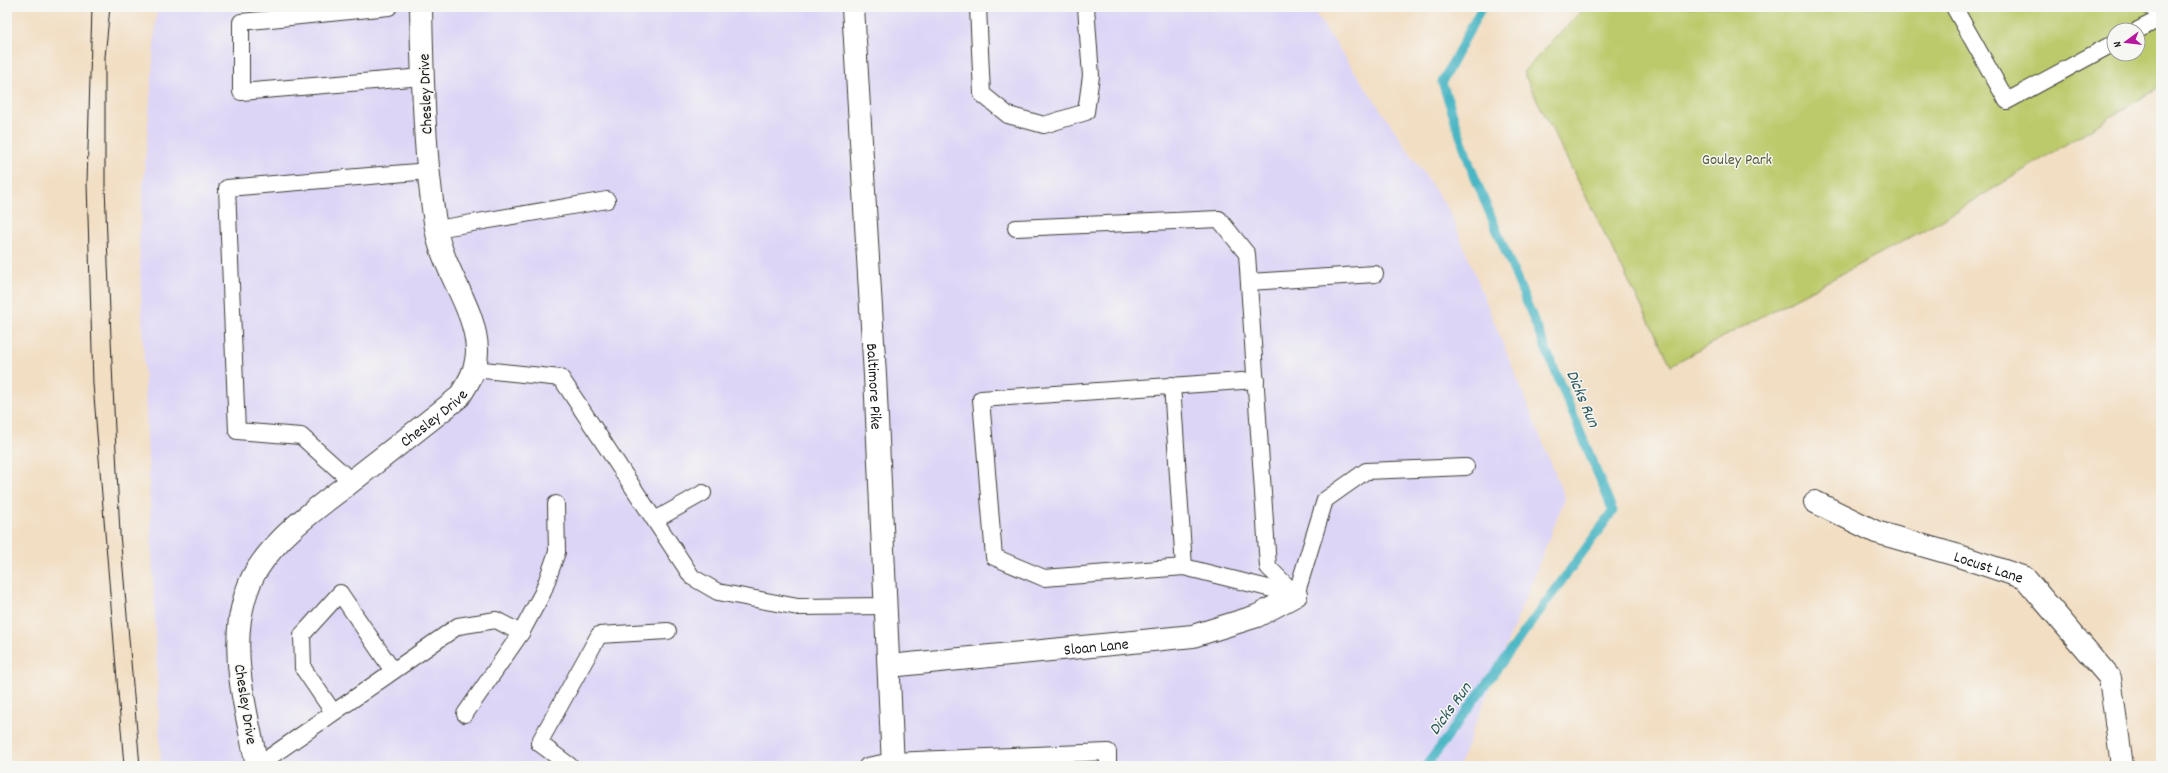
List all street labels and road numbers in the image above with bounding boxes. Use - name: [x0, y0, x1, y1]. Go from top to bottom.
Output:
- street label: Chesley Drive: [414, 53, 439, 135]
- street label: Baltimore Pike: [859, 343, 886, 430]
- street label: Chesley Drive: [396, 386, 475, 454]
- street label: Locust Lane: [1950, 546, 2026, 591]
- street label: Sloan Lane: [1063, 633, 1130, 663]
- street label: Chesley Drive: [227, 663, 262, 746]

